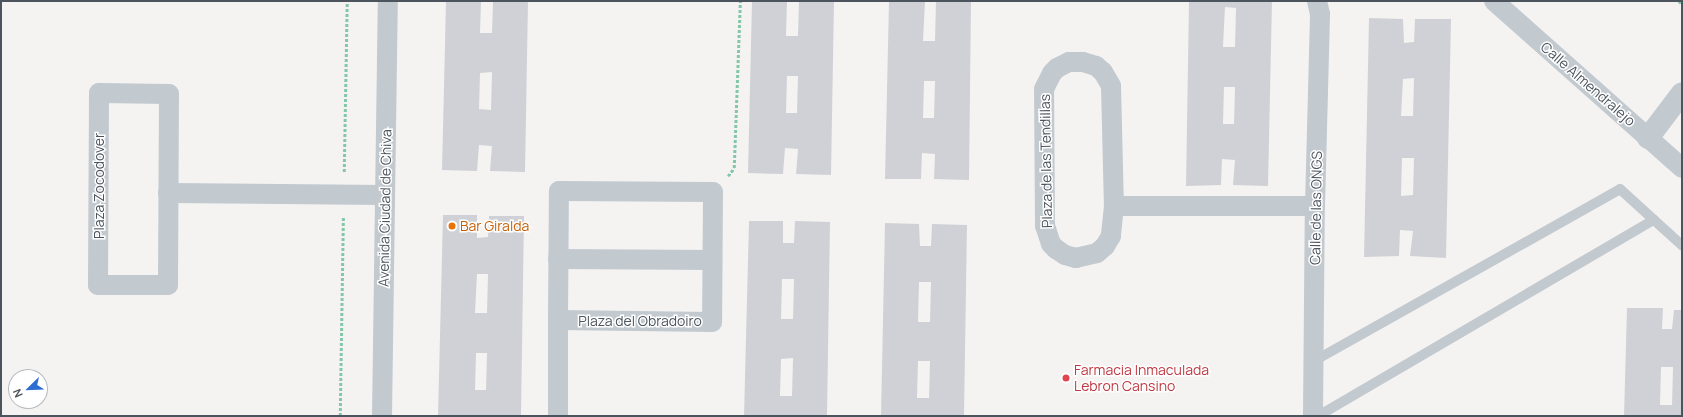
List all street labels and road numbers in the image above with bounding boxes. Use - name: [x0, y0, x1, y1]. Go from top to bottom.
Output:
- street label: Calle Almendralejo: [1537, 38, 1639, 130]
- street label: Plaza de las Tendillas: [1036, 94, 1056, 228]
- street label: Avenida Ciudad de Chiva: [375, 129, 395, 287]
- street label: Plaza Zocodover: [91, 133, 107, 239]
- street label: Calle de las ONGS: [1307, 151, 1325, 265]
- street label: Plaza del Obradoiro: [578, 313, 702, 329]

